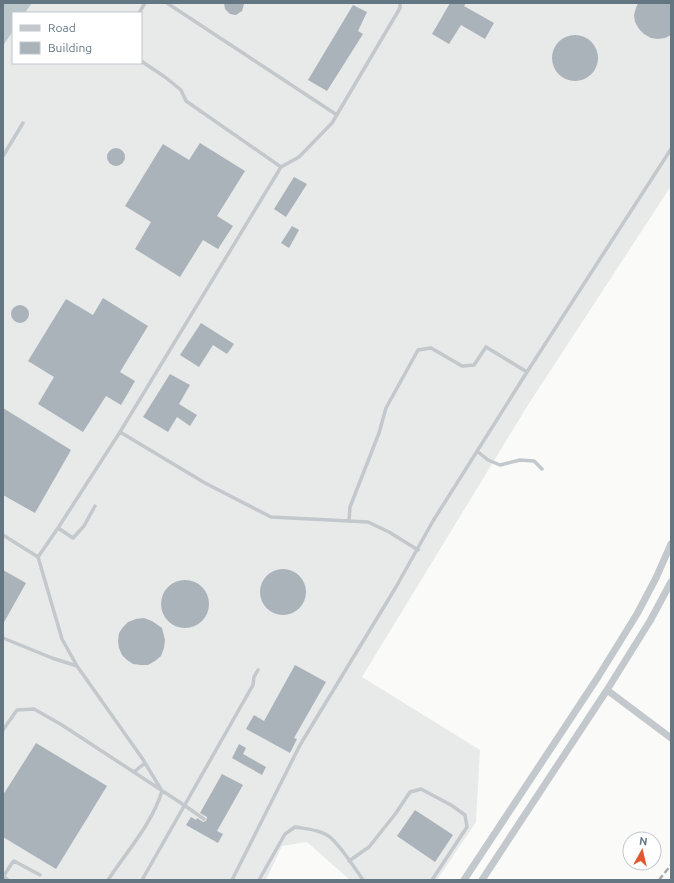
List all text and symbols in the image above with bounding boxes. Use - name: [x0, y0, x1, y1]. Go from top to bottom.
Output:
- legend: [12, 12, 142, 64]
- text: Road: [48, 21, 76, 34]
- text: Building: [48, 41, 92, 54]
- north arrow: [622, 831, 662, 871]
- text: N: [638, 835, 648, 848]

